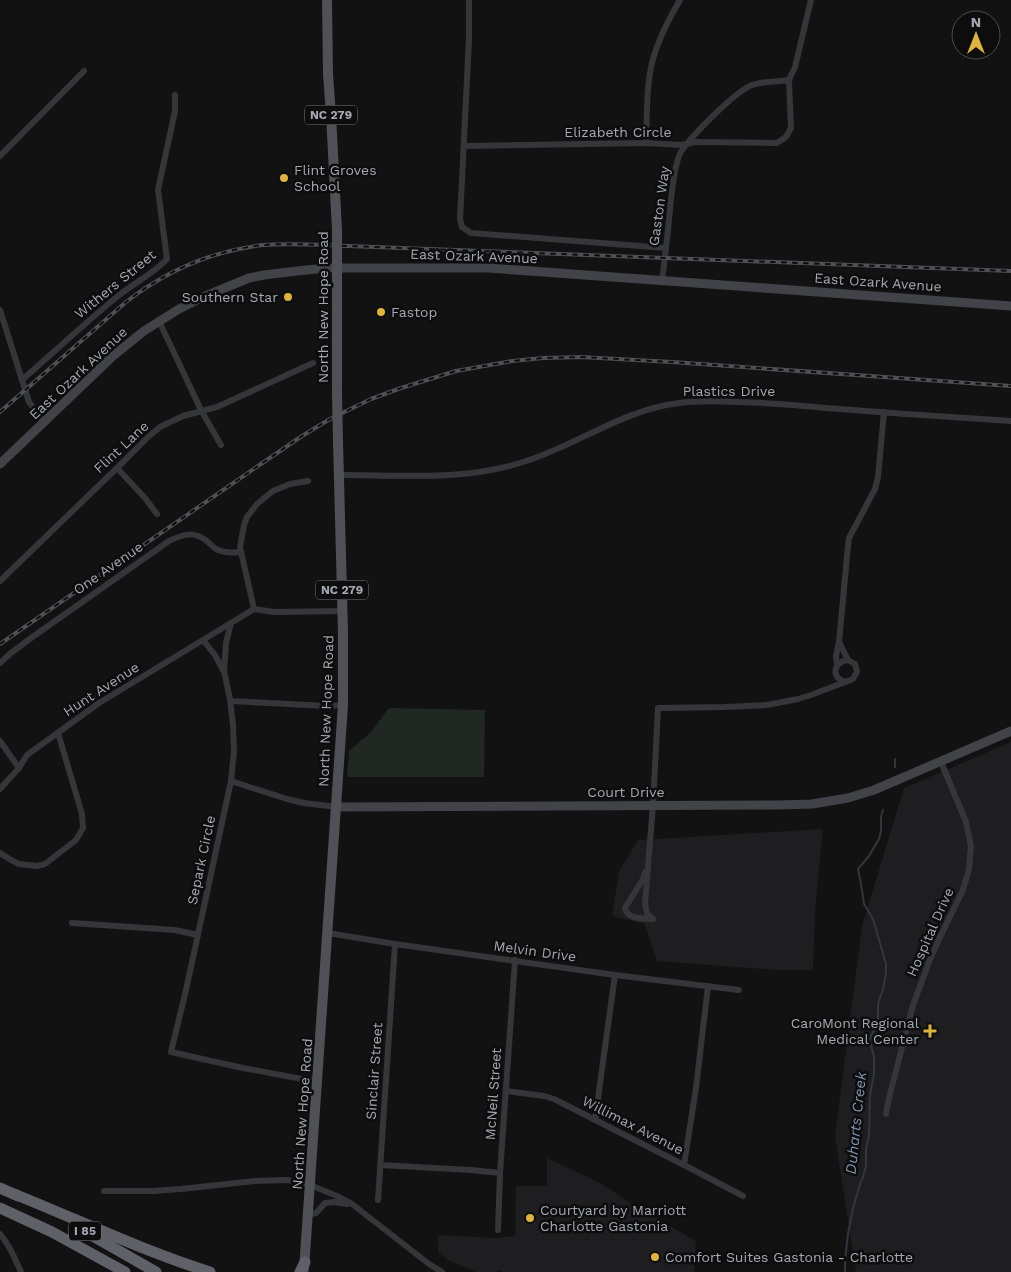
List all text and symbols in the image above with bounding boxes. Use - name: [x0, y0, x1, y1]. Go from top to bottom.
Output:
- north arrow: [951, 10, 1001, 60]
- text: N: [971, 14, 981, 30]
- road number: NC 279: [305, 106, 357, 124]
- street label: Elizabeth Circle: [564, 124, 672, 140]
- place label: Flint Groves School: [294, 162, 377, 194]
- street label: Gaston Way: [645, 164, 673, 247]
- marker: Flint Groves School: [278, 172, 290, 184]
- street label: North New Hope Road: [315, 231, 331, 383]
- street label: Withers Street: [71, 246, 159, 322]
- street label: East Ozark Avenue: [410, 246, 538, 266]
- street label: East Ozark Avenue: [814, 270, 942, 294]
- place label: Southern Star: [182, 289, 278, 305]
- marker: Southern Star: [282, 291, 294, 303]
- place label: Fastop: [391, 304, 437, 320]
- marker: Fastop: [375, 306, 387, 318]
- street label: East Ozark Avenue: [26, 324, 130, 422]
- street label: Plastics Drive: [683, 383, 775, 399]
- street label: Flint Lane: [90, 418, 152, 476]
- street label: One Avenue: [70, 538, 146, 598]
- road number: NC 279: [316, 580, 368, 600]
- street label: North New Hope Road: [315, 635, 337, 787]
- street label: Hunt Avenue: [60, 659, 142, 719]
- street label: Court Drive: [587, 784, 665, 800]
- street label: Separk Circle: [184, 814, 218, 906]
- street label: Hospital Drive: [903, 885, 957, 979]
- street label: Melvin Drive: [493, 937, 577, 965]
- place label: CaroMont Regional Medical Center: [791, 1015, 920, 1047]
- street label: Sinclair Street: [363, 1022, 385, 1120]
- marker: CaroMont Regional Medical Center: [923, 1024, 937, 1038]
- street label: North New Hope Road: [289, 1038, 315, 1190]
- street label: McNeil Street: [482, 1047, 504, 1141]
- water label: Duharts Creek: [842, 1070, 870, 1175]
- street label: Willimax Avenue: [580, 1093, 686, 1157]
- place label: Courtyard by Marriott Charlotte Gastonia: [540, 1202, 686, 1234]
- marker: Courtyard by Marriott Charlotte Gastonia: [524, 1212, 536, 1224]
- road number: I 85: [69, 1222, 101, 1240]
- place label: Comfort Suites Gastonia - Charlotte: [665, 1249, 913, 1265]
- marker: Comfort Suites Gastonia - Charlotte: [649, 1251, 661, 1263]

